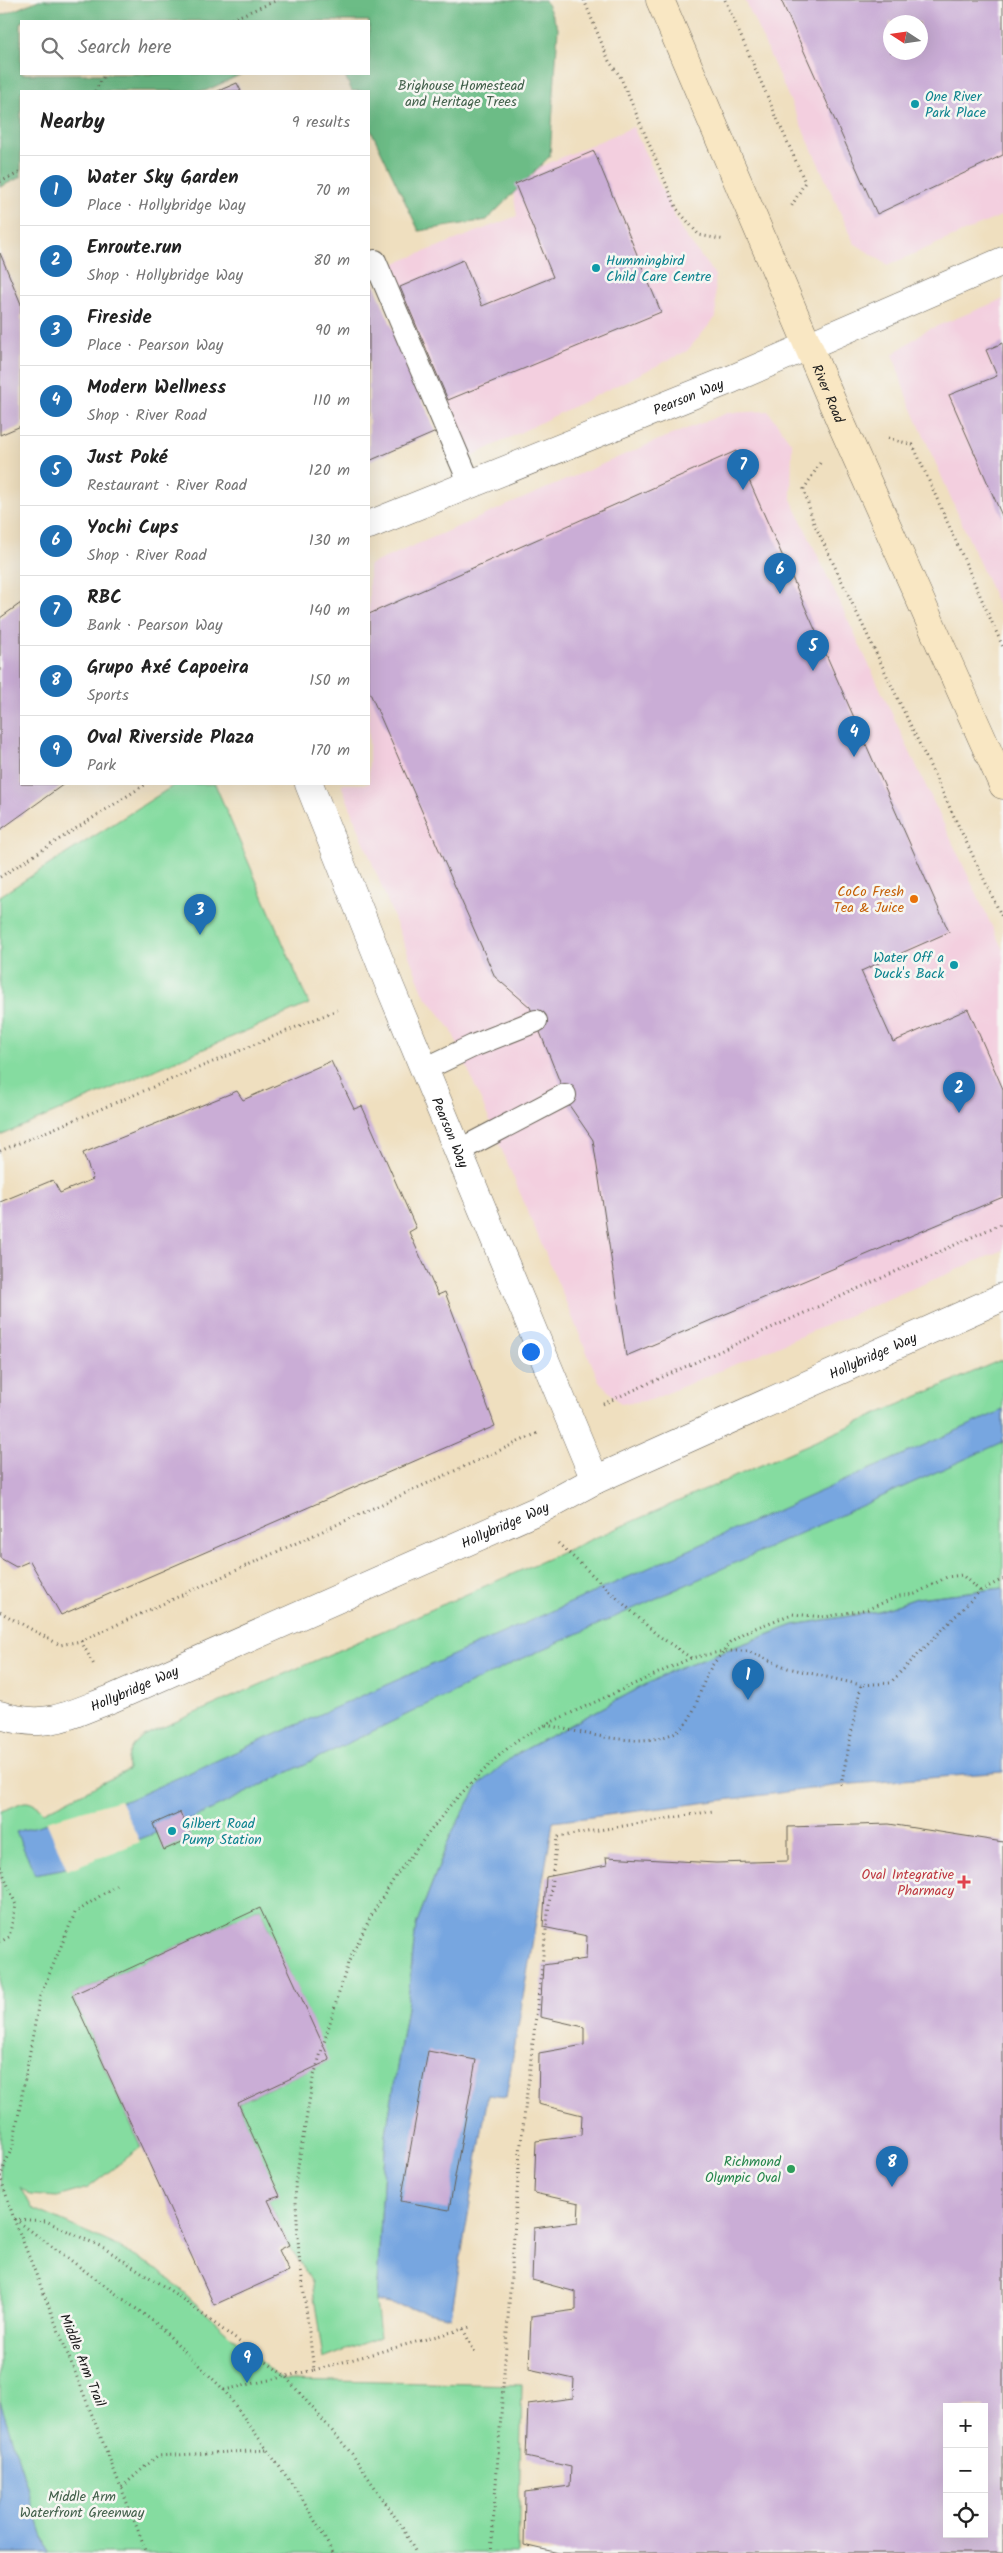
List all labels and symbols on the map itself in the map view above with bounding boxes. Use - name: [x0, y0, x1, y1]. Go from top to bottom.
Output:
- north arrow: [883, 15, 928, 60]
- park label: Brighouse Homestead and Heritage Trees: [398, 75, 525, 113]
- place label: One River Park Place: [925, 86, 987, 124]
- marker: One River Park Place: [909, 98, 921, 110]
- place label: Hummingbird Child Care Centre: [606, 250, 712, 288]
- marker: Hummingbird Child Care Centre: [590, 262, 602, 274]
- street label: River Road: [805, 361, 850, 428]
- street label: Pearson Way: [650, 373, 728, 422]
- pin: 7: [727, 449, 759, 490]
- pin: 6: [764, 553, 796, 594]
- pin: 5: [797, 630, 829, 671]
- pin: 4: [838, 716, 870, 757]
- place label: CoCo Fresh Tea & Juice: [833, 881, 905, 919]
- marker: CoCo Fresh Tea & Juice: [908, 893, 920, 905]
- pin: 3: [184, 894, 216, 935]
- place label: Water Off a Duck's Back: [873, 947, 944, 985]
- marker: Water Off a Duck's Back: [948, 959, 960, 971]
- pin: 2: [943, 1072, 975, 1113]
- street label: Pearson Way: [425, 1094, 474, 1172]
- street label: Hollybridge Way: [826, 1327, 921, 1386]
- your location: [518, 1339, 544, 1365]
- street label: Hollybridge Way: [458, 1496, 553, 1555]
- pin: 1: [732, 1659, 764, 1700]
- street label: Hollybridge Way: [87, 1660, 183, 1718]
- place label: Gilbert Road Pump Station: [182, 1813, 262, 1851]
- marker: Gilbert Road Pump Station: [166, 1825, 178, 1837]
- place label: Oval Integrative Pharmacy: [862, 1864, 955, 1902]
- marker: Oval Integrative Pharmacy: [958, 1876, 970, 1888]
- pin: 8: [876, 2146, 908, 2187]
- place label: Richmond Olympic Oval: [705, 2151, 782, 2189]
- marker: Richmond Olympic Oval: [785, 2163, 797, 2175]
- street label: Middle Arm Trail: [53, 2310, 111, 2411]
- pin: 9: [231, 2342, 263, 2383]
- park label: Middle Arm Waterfront Greenway: [20, 2486, 145, 2524]

